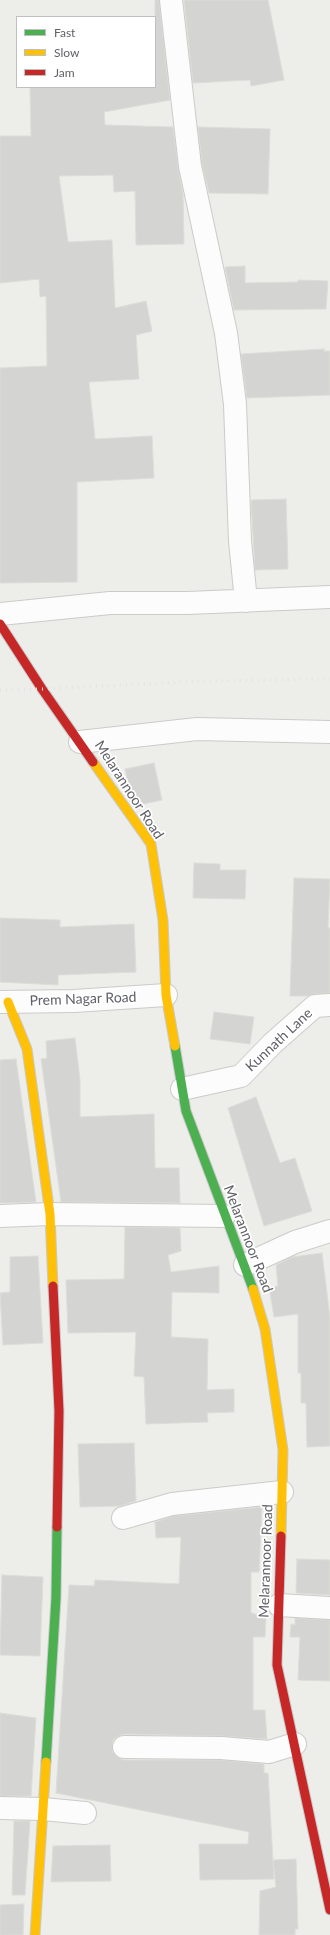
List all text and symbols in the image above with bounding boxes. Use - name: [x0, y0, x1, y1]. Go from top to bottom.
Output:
- legend: [16, 16, 156, 88]
- text: Fast: [54, 25, 75, 40]
- text: Slow: [54, 45, 79, 60]
- text: Jam: [54, 65, 75, 80]
- street label: Melarannoor Road: [91, 738, 167, 842]
- street label: Prem Nagar Road: [29, 989, 137, 1009]
- street label: Kunnath Lane: [242, 1005, 316, 1075]
- street label: Melarannoor Road: [220, 1183, 276, 1295]
- street label: Melarannoor Road: [256, 1504, 276, 1618]

